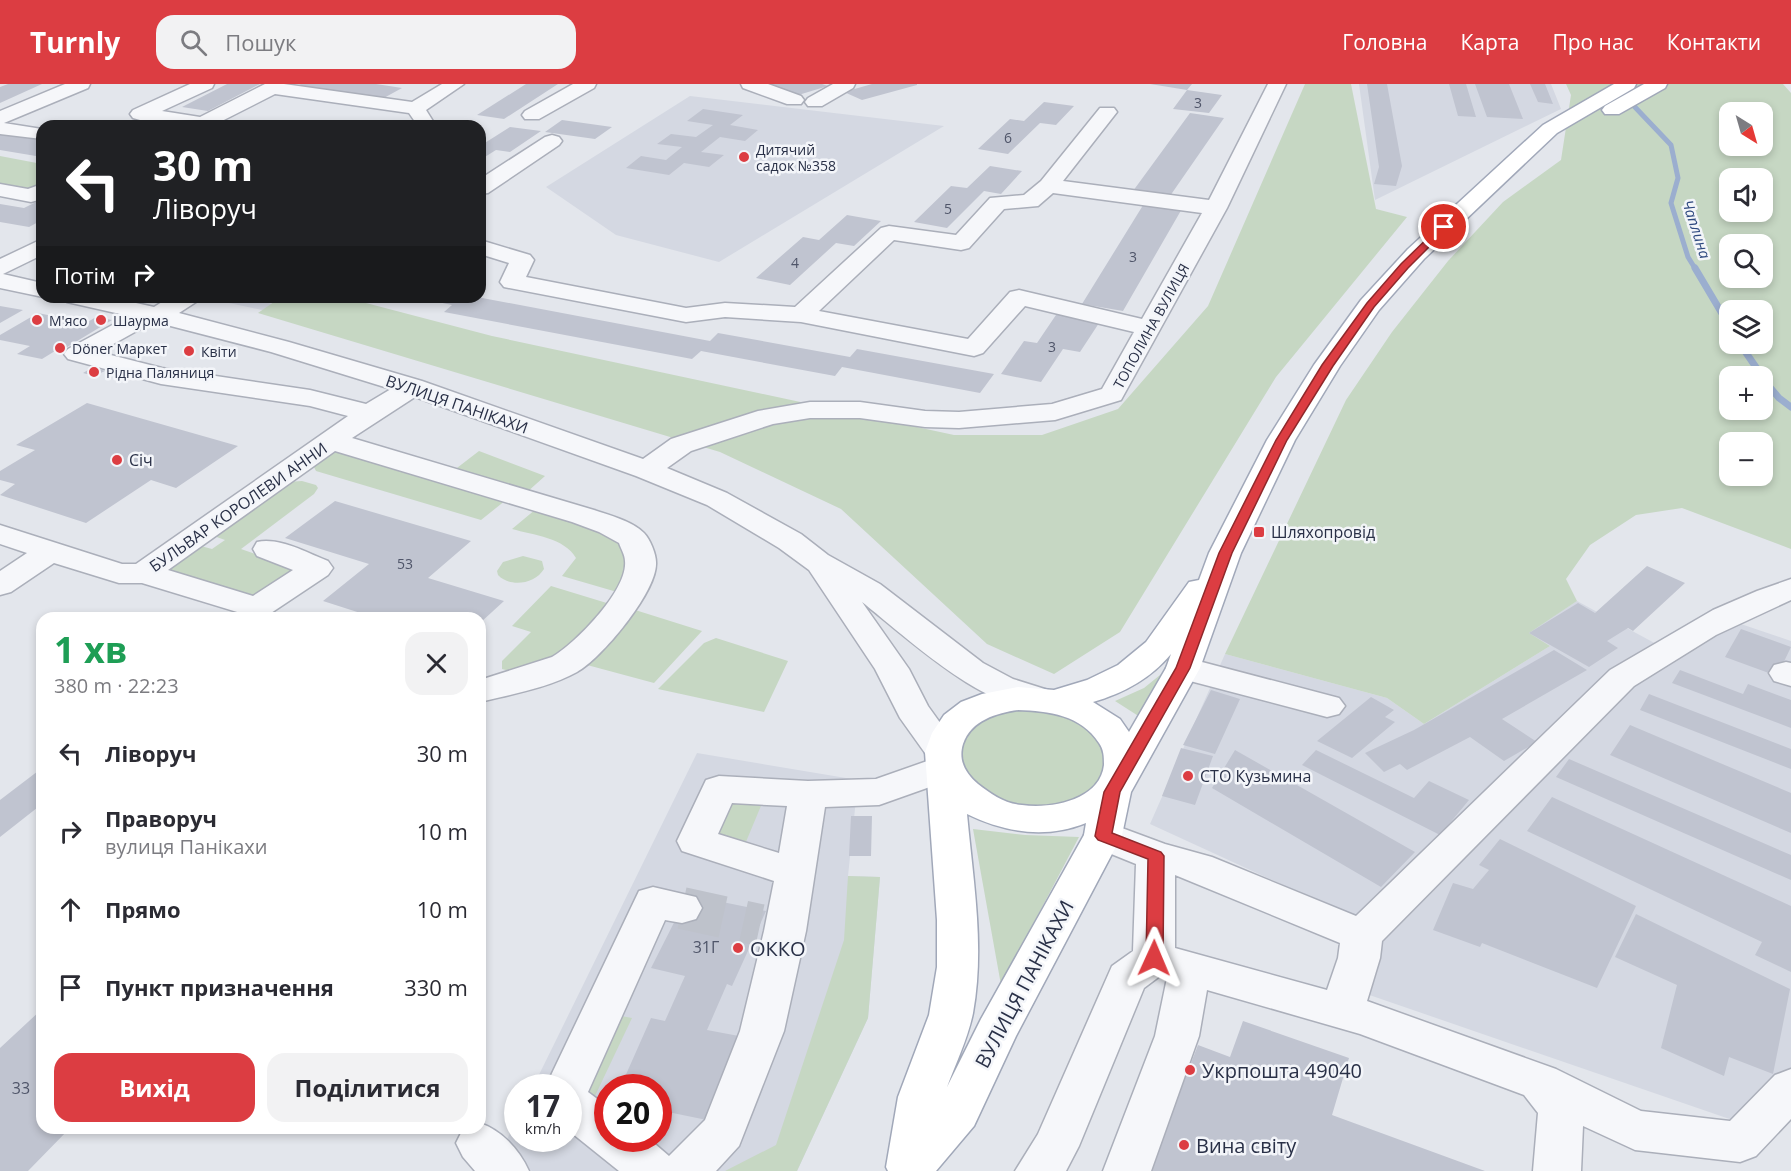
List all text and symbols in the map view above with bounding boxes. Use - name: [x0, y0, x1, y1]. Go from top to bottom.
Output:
- search box: [156, 15, 576, 69]
- text: Turnly: [30, 23, 120, 61]
- icon: search: [177, 26, 210, 59]
- text: Пошук: [225, 27, 296, 57]
- text: Головна: [1342, 28, 1427, 56]
- text: Карта: [1460, 28, 1519, 56]
- text: Про нас: [1552, 28, 1634, 56]
- text: Контакти: [1667, 28, 1761, 56]
- house number: 3: [1194, 93, 1202, 112]
- north arrow: [1719, 102, 1773, 156]
- map controls: [1719, 102, 1773, 486]
- house number: 6: [1004, 128, 1012, 147]
- text: 30 m: [153, 136, 253, 193]
- place label: Дитячий садок №358: [756, 140, 836, 175]
- icon: left: [54, 144, 132, 222]
- marker: Дитячий садок №358: [737, 150, 751, 164]
- button: sound: [1719, 168, 1773, 222]
- text: Ліворуч: [153, 190, 257, 227]
- water label: Чаплина: [1678, 197, 1716, 262]
- house number: 5: [944, 199, 952, 218]
- pin: [1418, 201, 1469, 252]
- icon: arrive: [1427, 210, 1460, 243]
- button: search: [1719, 234, 1773, 288]
- house number: 3: [1129, 247, 1137, 266]
- house number: 4: [791, 253, 799, 272]
- icon: right: [127, 258, 160, 291]
- text: Потім: [54, 260, 115, 290]
- street label: ТОПОЛИНА ВУЛИЦЯ: [1109, 260, 1193, 392]
- button: layers: [1719, 300, 1773, 354]
- place label: М'ясо: [49, 311, 88, 330]
- place label: Шаурма: [113, 311, 169, 330]
- marker: М'ясо: [30, 313, 44, 327]
- marker: Шаурма: [94, 313, 108, 327]
- house number: 3: [1048, 337, 1056, 356]
- place label: Döner Маркет: [72, 339, 167, 358]
- marker: Döner Маркет: [53, 341, 67, 355]
- place label: Квіти: [201, 342, 237, 361]
- marker: Квіти: [182, 344, 196, 358]
- place label: Рідна Паляниця: [106, 363, 214, 382]
- marker: Рідна Паляниця: [87, 365, 101, 379]
- button: +: [1719, 366, 1773, 420]
- street label: ВУЛИЦЯ ПАНІКАХИ: [383, 369, 531, 439]
- button: −: [1719, 432, 1773, 486]
- street label: БУЛЬВАР КОРОЛЕВИ АННИ: [145, 437, 331, 577]
- place label: Січ: [129, 449, 153, 471]
- marker: Січ: [110, 453, 124, 467]
- place label: Шляхопровід: [1271, 521, 1375, 543]
- marker: Шляхопровід: [1252, 525, 1266, 539]
- house number: 53: [397, 554, 413, 573]
- text: 1 хв: [54, 625, 127, 674]
- button: close: [405, 632, 468, 695]
- text: 380 m · 22:23: [54, 672, 179, 699]
- icon: left: [54, 737, 87, 770]
- text: Ліворуч: [105, 738, 196, 768]
- text: 30 m: [417, 738, 468, 768]
- place label: СТО Кузьмина: [1200, 765, 1311, 787]
- marker: СТО Кузьмина: [1181, 769, 1195, 783]
- text: Праворуч: [105, 803, 217, 833]
- icon: right: [54, 815, 87, 848]
- text: 10 m: [417, 816, 468, 846]
- text: вулиця Панікахи: [105, 833, 267, 860]
- icon: ahead: [54, 893, 87, 926]
- text: Прямо: [105, 894, 181, 924]
- text: 10 m: [417, 894, 468, 924]
- street label: ВУЛИЦЯ ПАНІКАХИ: [968, 895, 1080, 1073]
- position arrow: [1122, 926, 1186, 990]
- place label: ОККО: [750, 935, 806, 962]
- house number: 31Г: [693, 936, 719, 958]
- marker: ОККО: [731, 941, 745, 955]
- icon: arrive: [54, 971, 87, 1004]
- text: Пункт призначення: [105, 972, 334, 1002]
- text: 330 m: [404, 972, 468, 1002]
- button: Вихід: [54, 1053, 255, 1122]
- button: Поділитися: [267, 1053, 468, 1122]
- place label: Укрпошта 49040: [1202, 1057, 1362, 1084]
- marker: Укрпошта 49040: [1183, 1063, 1197, 1077]
- speed limit sign: 20: [594, 1074, 672, 1152]
- house number: 33: [12, 1077, 30, 1099]
- text: 17: [526, 1085, 560, 1126]
- text: km/h: [525, 1118, 561, 1138]
- place label: Вина світу: [1196, 1132, 1297, 1159]
- marker: Вина світу: [1177, 1138, 1191, 1152]

